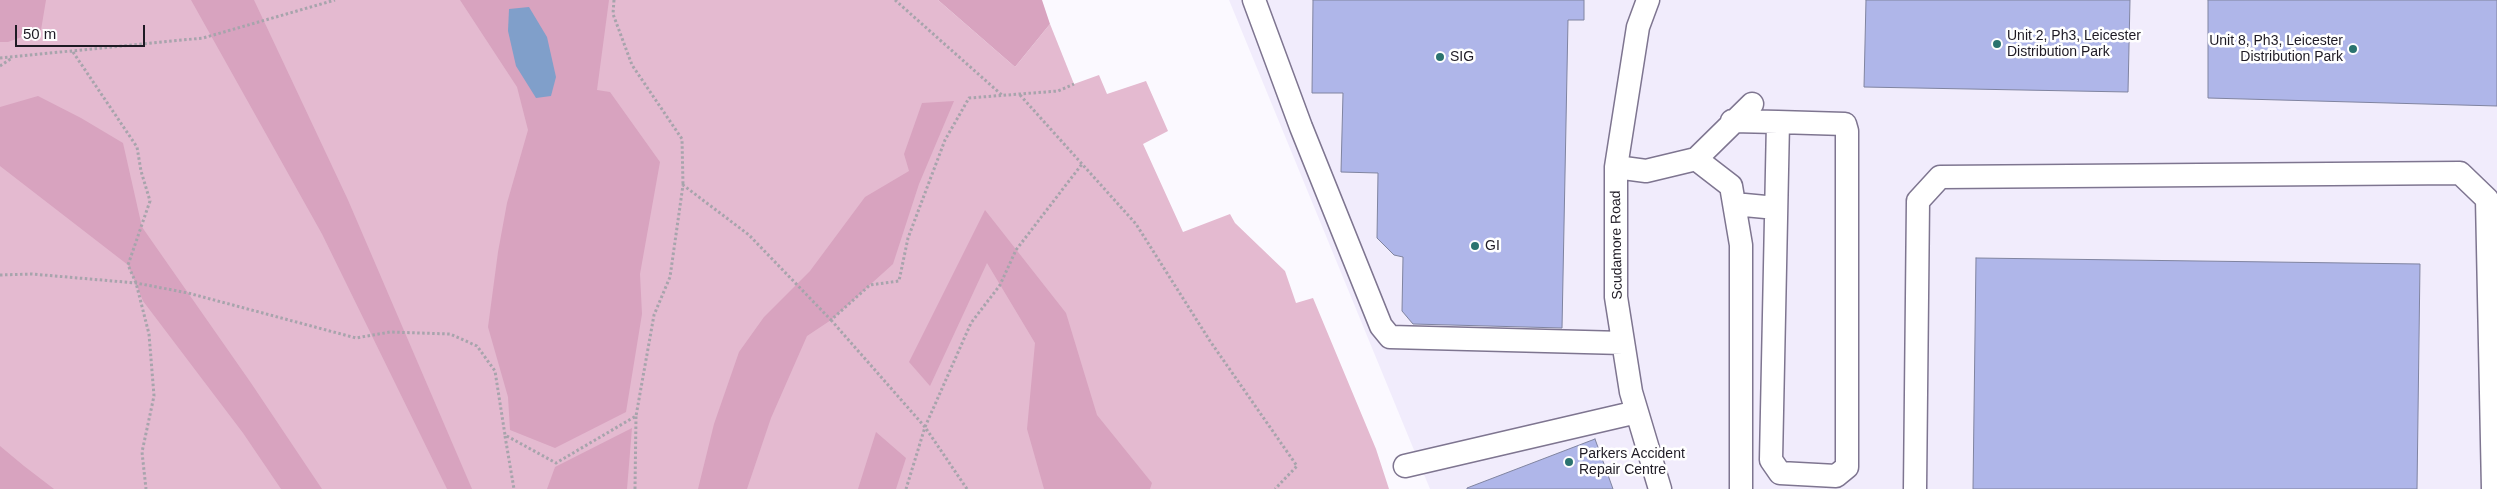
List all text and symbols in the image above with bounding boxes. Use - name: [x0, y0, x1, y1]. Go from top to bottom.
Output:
- scale bar: [18, 15, 148, 47]
- text: 50 m: [23, 25, 56, 42]
- place label: Unit 2, Ph3, Leicester Distribution Park: [2007, 28, 2141, 60]
- place label: Unit 8, Ph3, Leicester Distribution Park: [2209, 33, 2343, 65]
- marker: Unit 2, Ph3, Leicester Distribution Park: [1991, 38, 2003, 50]
- marker: Unit 8, Ph3, Leicester Distribution Park: [2347, 43, 2359, 55]
- place label: SIG: [1450, 49, 1474, 65]
- marker: SIG: [1434, 51, 1446, 63]
- street label: Scudamore Road: [1608, 190, 1626, 300]
- place label: GI: [1485, 238, 1500, 254]
- marker: GI: [1469, 240, 1481, 252]
- place label: Parkers Accident Repair Centre: [1579, 446, 1685, 478]
- marker: Parkers Accident Repair Centre: [1563, 456, 1575, 468]

